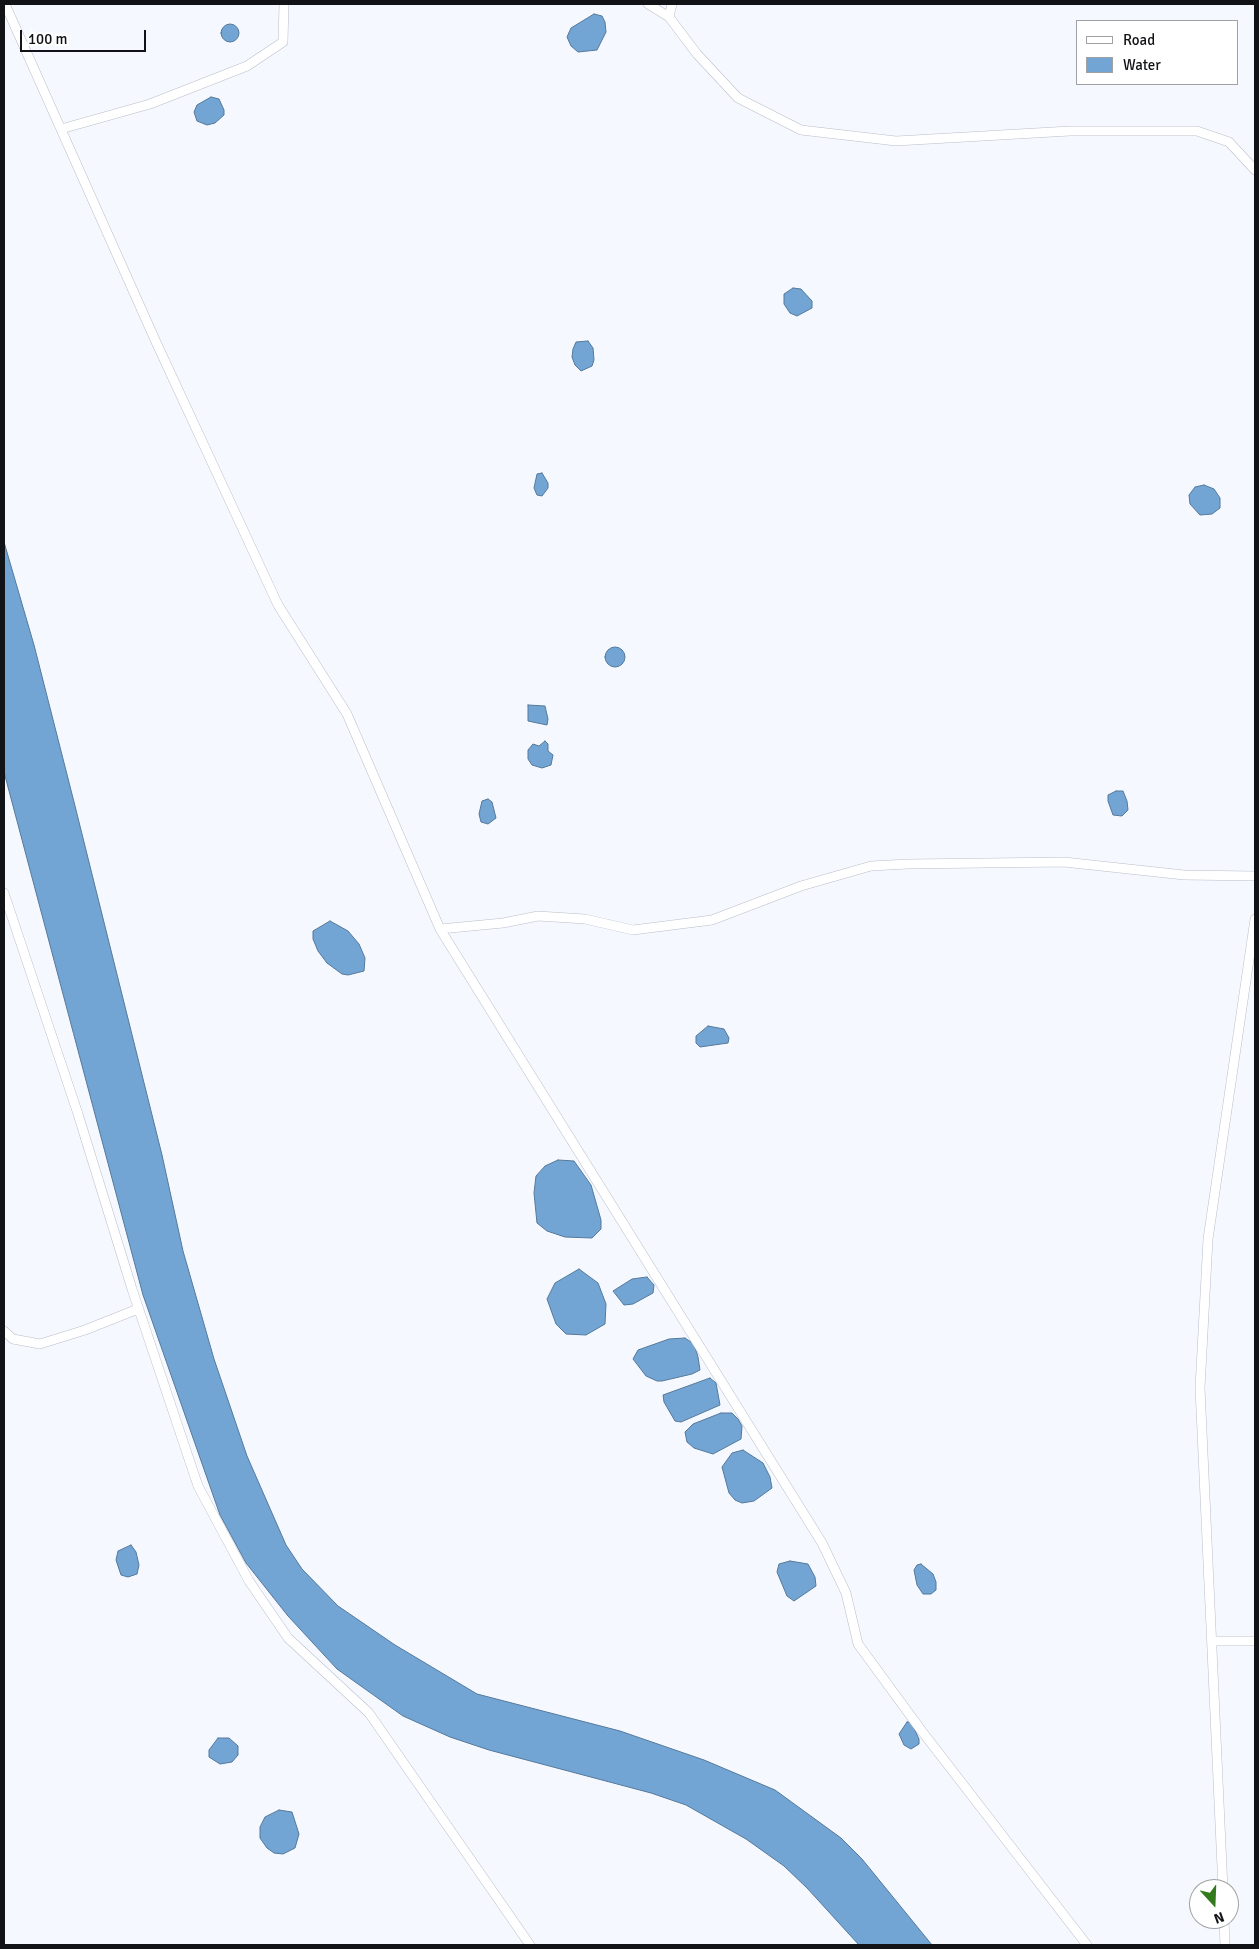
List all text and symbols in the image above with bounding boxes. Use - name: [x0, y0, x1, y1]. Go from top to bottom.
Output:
- scale bar: [22, 20, 149, 52]
- legend: [1076, 20, 1239, 85]
- text: 100 m: [28, 30, 68, 48]
- text: Road: [1123, 31, 1155, 49]
- text: Water: [1123, 56, 1161, 74]
- north arrow: [1189, 1879, 1239, 1929]
- text: N: [1211, 1908, 1226, 1927]

